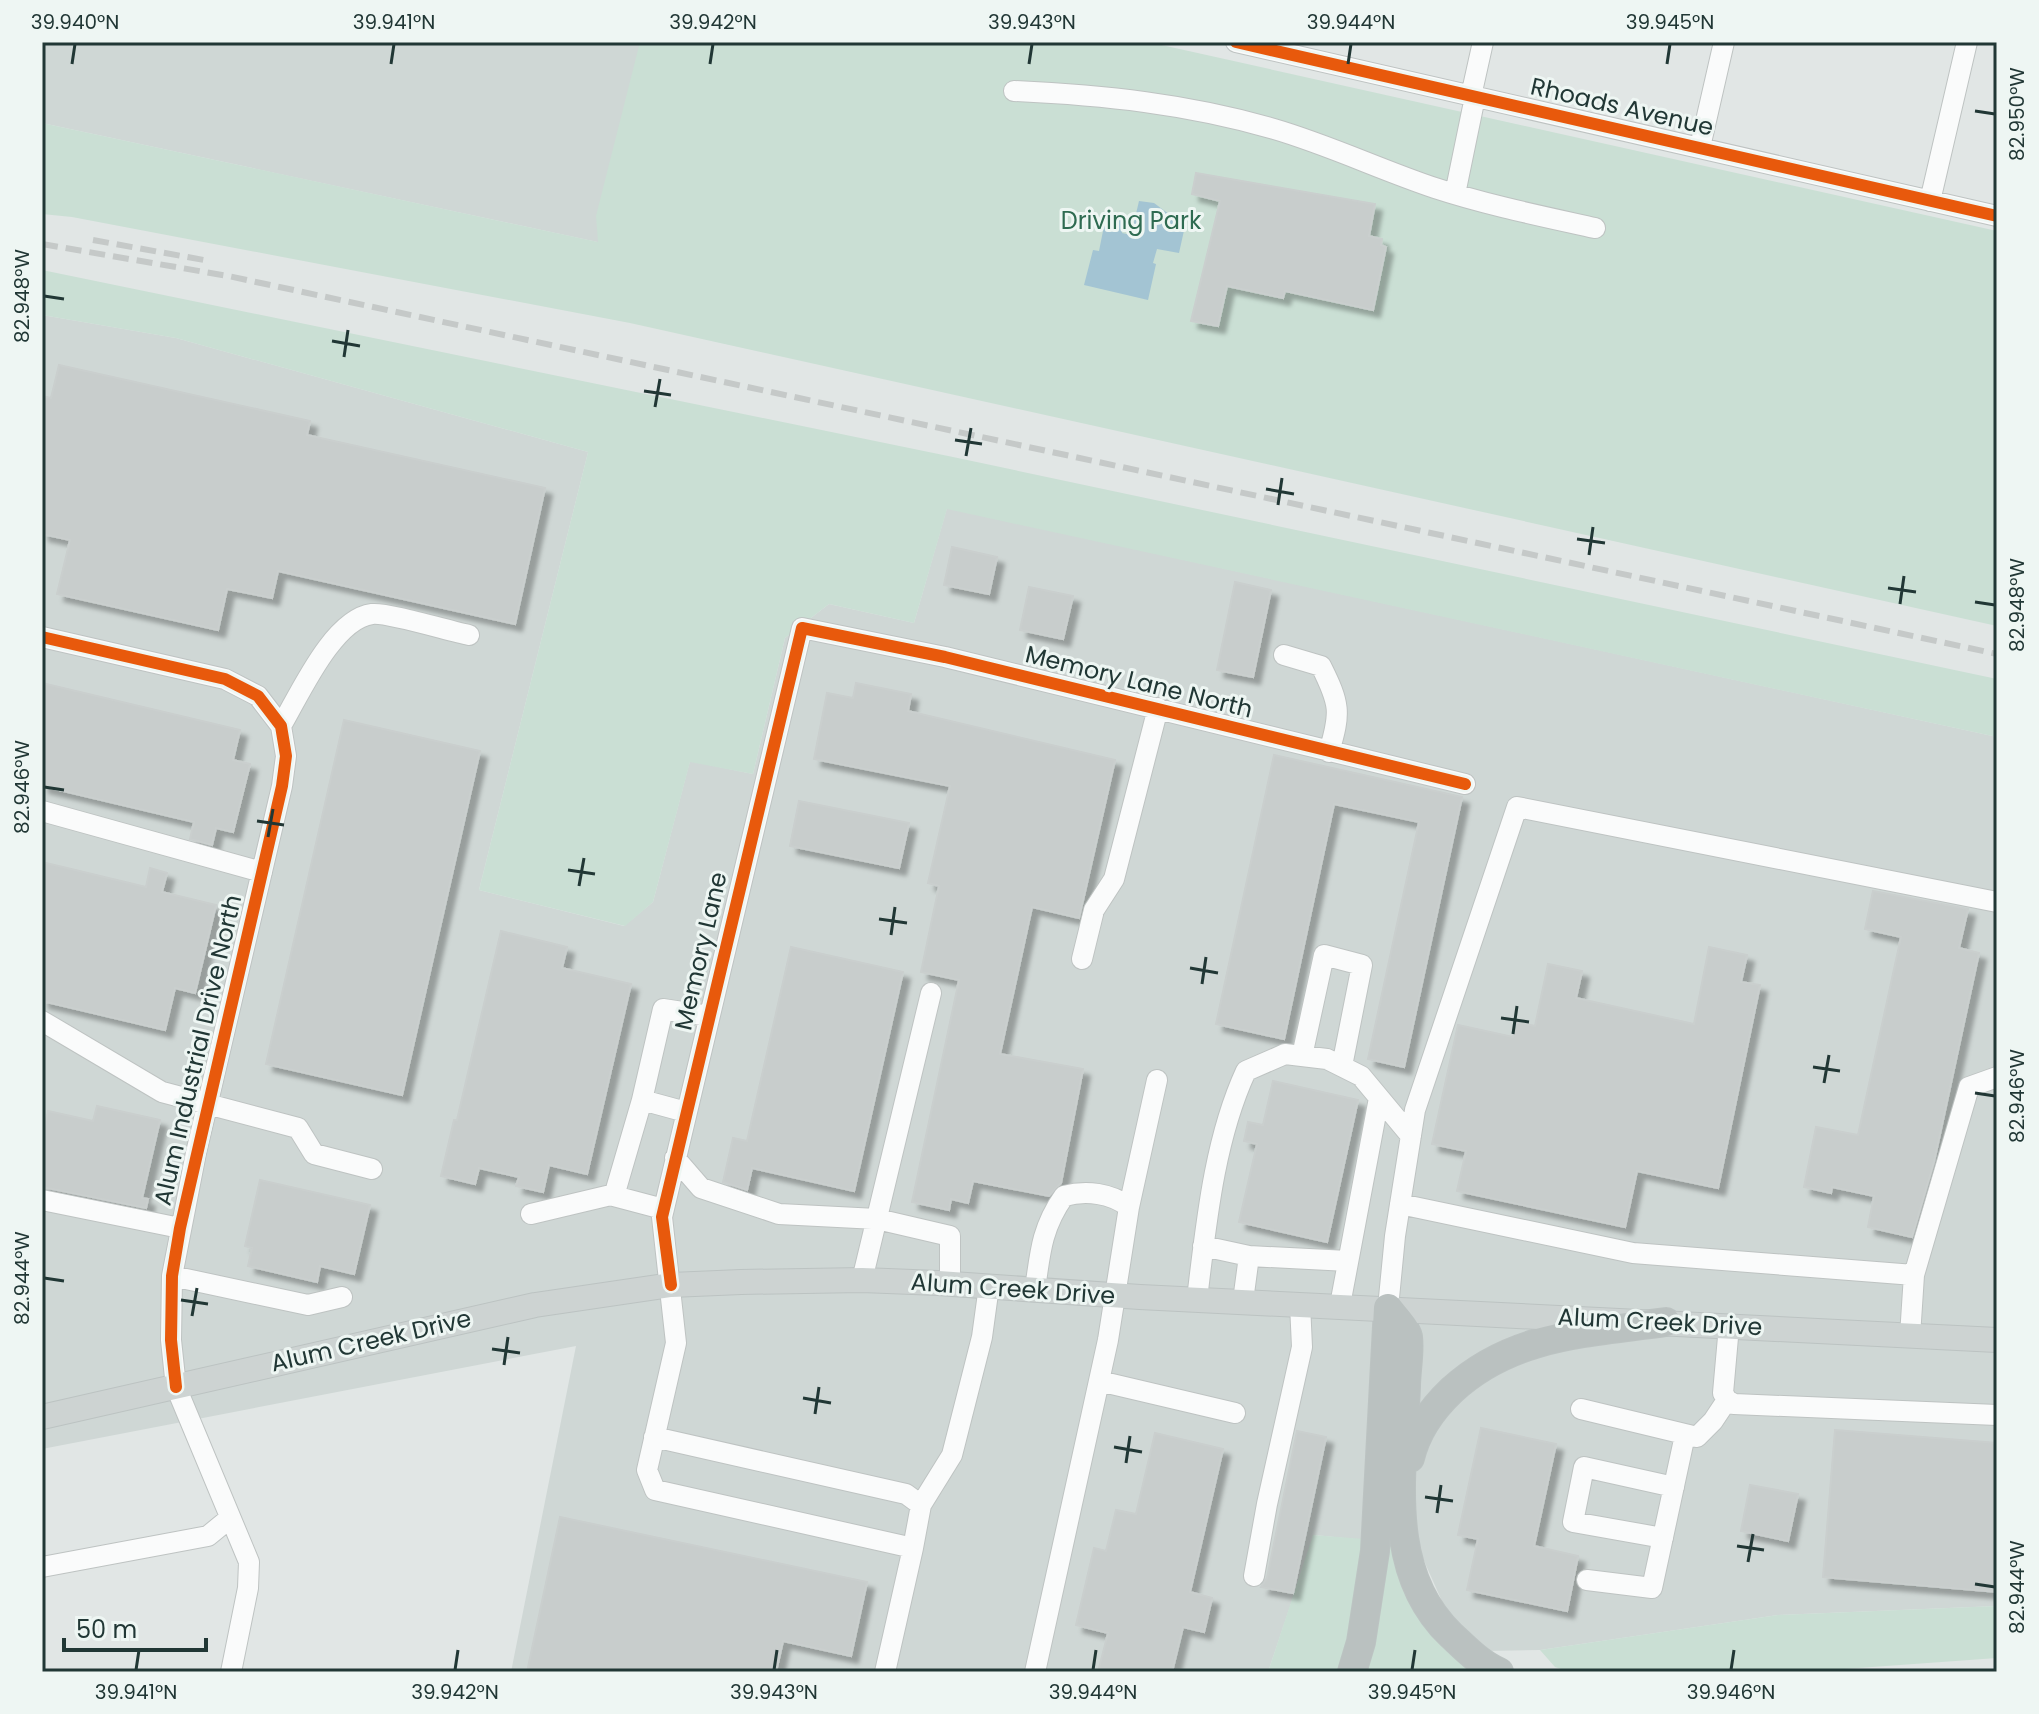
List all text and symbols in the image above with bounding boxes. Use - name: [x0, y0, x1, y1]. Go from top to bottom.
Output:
- text: 39.940°N: [31, 8, 119, 36]
- text: 39.941°N: [353, 8, 435, 36]
- text: 39.942°N: [669, 8, 757, 36]
- text: 39.943°N: [988, 8, 1076, 36]
- text: 39.944°N: [1307, 8, 1395, 36]
- text: 39.945°N: [1626, 8, 1714, 36]
- text: 82.950°W: [2003, 67, 2031, 161]
- street label: Rhoads Avenue: [1527, 69, 1717, 144]
- park label: Driving Park: [1061, 204, 1202, 237]
- text: 82.948°W: [8, 249, 36, 343]
- text: 82.948°W: [2003, 558, 2031, 652]
- street label: Memory Lane North: [1022, 637, 1256, 726]
- text: 82.946°W: [8, 740, 36, 834]
- street label: Memory Lane: [666, 869, 735, 1033]
- street label: Alum Industrial Drive North: [146, 891, 249, 1208]
- text: 82.946°W: [2003, 1049, 2031, 1143]
- text: 82.944°W: [8, 1231, 36, 1325]
- street label: Alum Creek Drive: [910, 1265, 1116, 1312]
- street label: Alum Creek Drive: [1557, 1300, 1763, 1343]
- street label: Alum Creek Drive: [267, 1301, 474, 1380]
- text: 82.944°W: [2003, 1540, 2031, 1634]
- scale bar: [64, 1602, 206, 1652]
- text: 50 m: [76, 1613, 137, 1646]
- text: 39.941°N: [95, 1678, 177, 1706]
- text: 39.942°N: [411, 1678, 499, 1706]
- text: 39.943°N: [730, 1678, 818, 1706]
- text: 39.944°N: [1049, 1678, 1137, 1706]
- text: 39.945°N: [1368, 1678, 1456, 1706]
- text: 39.946°N: [1687, 1678, 1775, 1706]

